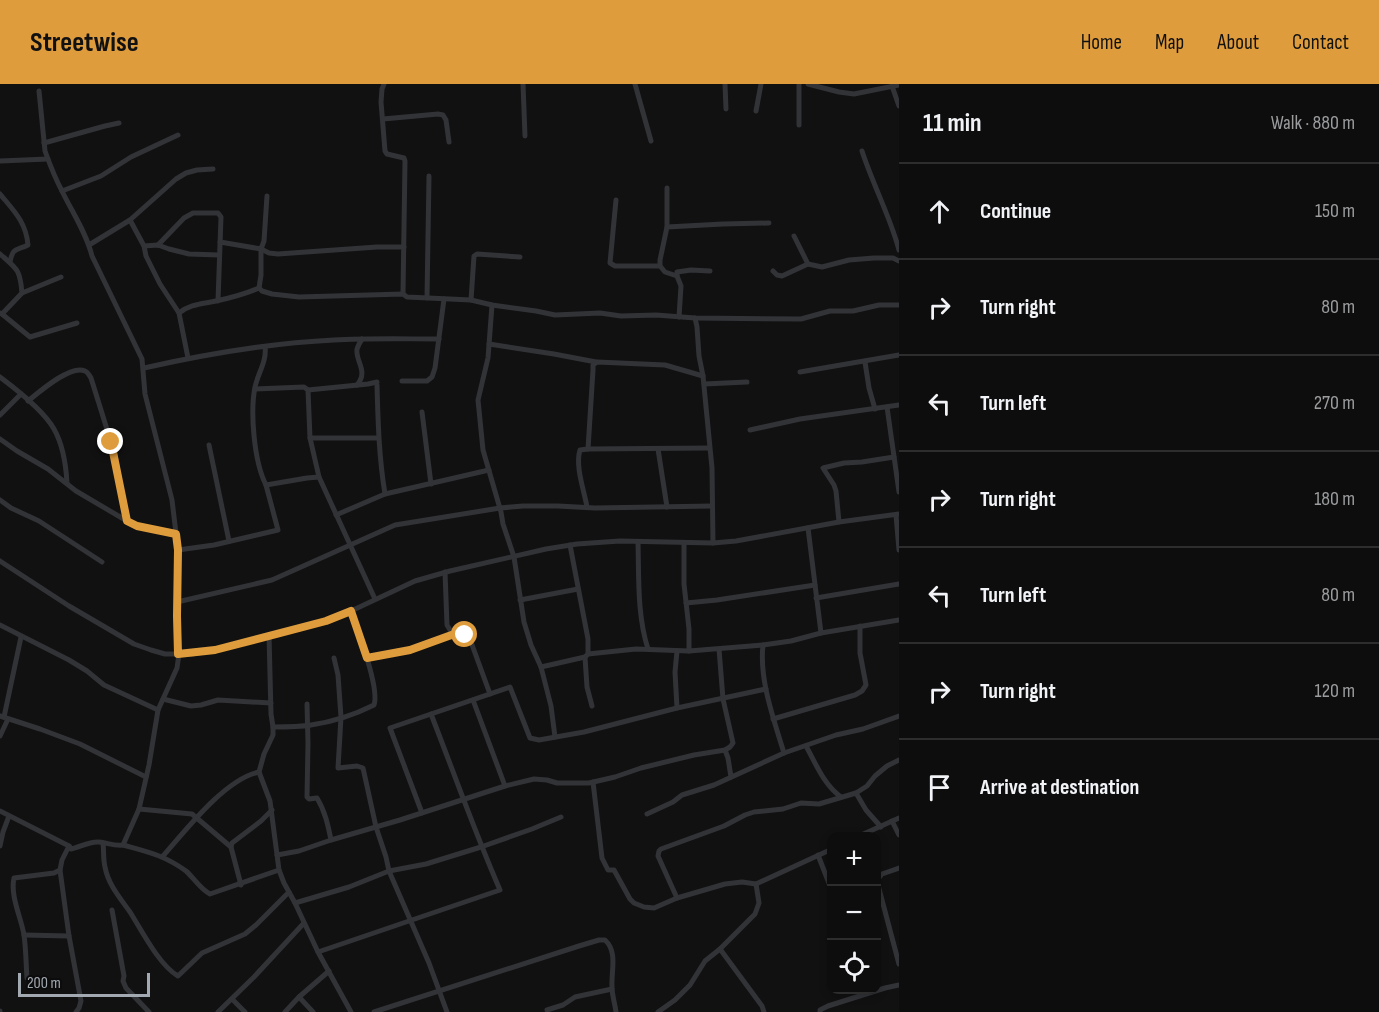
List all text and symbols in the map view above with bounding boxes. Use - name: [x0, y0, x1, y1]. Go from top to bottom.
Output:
- text: Streetwise: [30, 26, 139, 59]
- text: Home: [1081, 30, 1122, 55]
- text: Map: [1155, 30, 1184, 55]
- text: About: [1217, 30, 1259, 55]
- text: Contact: [1292, 30, 1349, 55]
- text: 11 min: [923, 108, 982, 139]
- text: Walk · 880 m: [1271, 111, 1355, 135]
- icon: ahead: [923, 195, 956, 228]
- text: Continue: [980, 198, 1051, 225]
- text: 150 m: [1315, 199, 1355, 223]
- icon: right: [923, 291, 956, 324]
- text: Turn right: [980, 294, 1056, 321]
- text: 80 m: [1321, 295, 1355, 319]
- icon: left: [923, 387, 956, 420]
- text: Turn left: [980, 390, 1046, 417]
- text: 270 m: [1314, 391, 1355, 415]
- route end: [97, 428, 123, 454]
- icon: right: [923, 483, 956, 516]
- text: Turn right: [980, 486, 1056, 513]
- text: 180 m: [1314, 487, 1355, 511]
- icon: left: [923, 579, 956, 612]
- text: Turn left: [980, 582, 1046, 609]
- text: 80 m: [1321, 583, 1355, 607]
- route start: [451, 621, 477, 647]
- icon: right: [923, 675, 956, 708]
- text: Turn right: [980, 678, 1056, 705]
- text: 120 m: [1315, 679, 1355, 703]
- icon: arrive: [923, 771, 956, 804]
- text: Arrive at destination: [980, 774, 1139, 801]
- map controls: [827, 832, 881, 994]
- button: +: [827, 832, 881, 886]
- button: −: [827, 886, 881, 940]
- button: locate: [827, 940, 881, 994]
- scale bar: [18, 970, 150, 998]
- text: 200 m: [27, 974, 61, 993]

